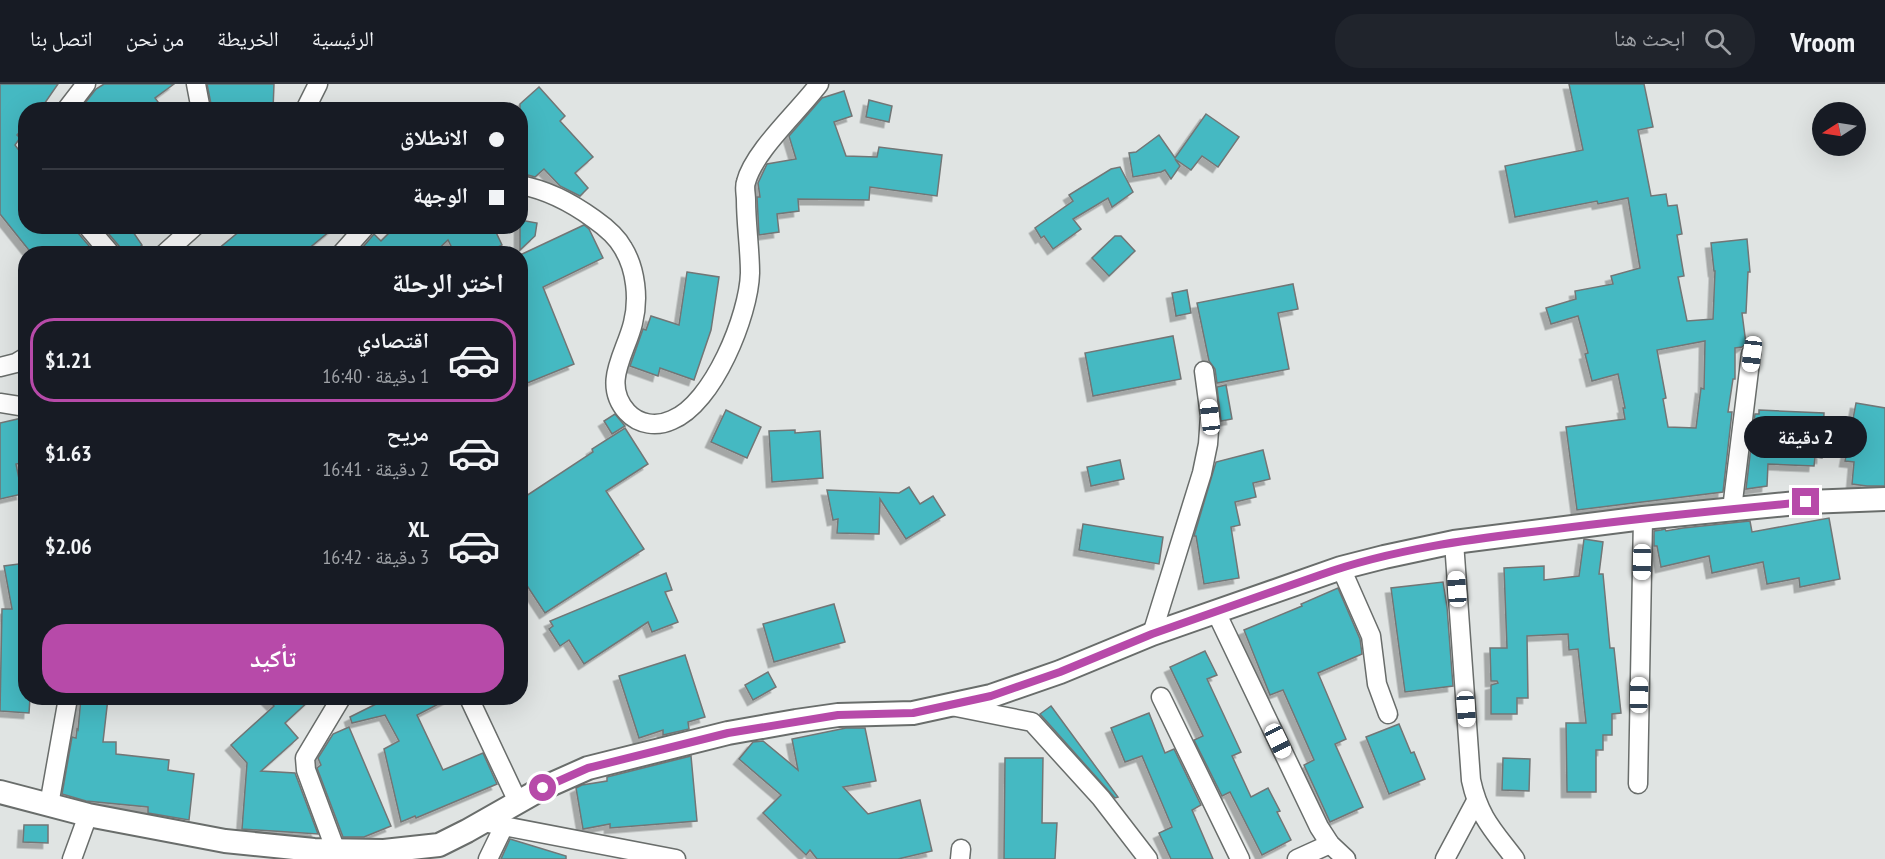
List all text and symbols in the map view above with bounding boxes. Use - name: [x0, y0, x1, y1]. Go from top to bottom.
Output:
- search box: [1335, 14, 1755, 68]
- text: Vroom: [1791, 23, 1855, 60]
- text: ابحث هنا: [1614, 24, 1686, 52]
- text: اتصل بنا: [30, 25, 93, 52]
- text: من نحن: [126, 25, 184, 52]
- text: الخريطة: [217, 25, 279, 52]
- text: الرئيسية: [312, 25, 374, 52]
- icon: search: [1701, 25, 1734, 58]
- north arrow: [1812, 102, 1866, 156]
- map controls: [1812, 102, 1866, 156]
- text: الانطلاق: [400, 123, 468, 151]
- text: الوجهة: [413, 181, 468, 209]
- text: اختر الرحلة: [392, 265, 504, 299]
- text: اقتصادي: [357, 326, 429, 354]
- icon: car: [447, 333, 501, 387]
- car: [1741, 335, 1763, 373]
- text: $1.21: [45, 346, 92, 374]
- text: 1 دقيقة · 16:40: [322, 363, 429, 389]
- car: [1199, 398, 1221, 436]
- callout: 2 دقيقة: [1744, 415, 1868, 457]
- text: مريح: [386, 419, 429, 447]
- text: 2 دقيقة: [1778, 424, 1833, 450]
- icon: car: [447, 426, 501, 480]
- text: $1.63: [45, 439, 92, 467]
- text: 2 دقيقة · 16:41: [322, 456, 429, 482]
- route end: [1792, 488, 1819, 515]
- text: XL: [408, 515, 429, 543]
- icon: car: [447, 519, 501, 573]
- text: $2.06: [45, 532, 92, 560]
- text: 3 دقيقة · 16:42: [322, 544, 429, 570]
- car: [1633, 544, 1651, 580]
- car: [1447, 570, 1467, 608]
- button: تأكيد: [42, 624, 504, 693]
- car: [1630, 677, 1648, 713]
- car: [1456, 690, 1476, 728]
- car: [1262, 721, 1294, 761]
- route start: [529, 774, 556, 801]

